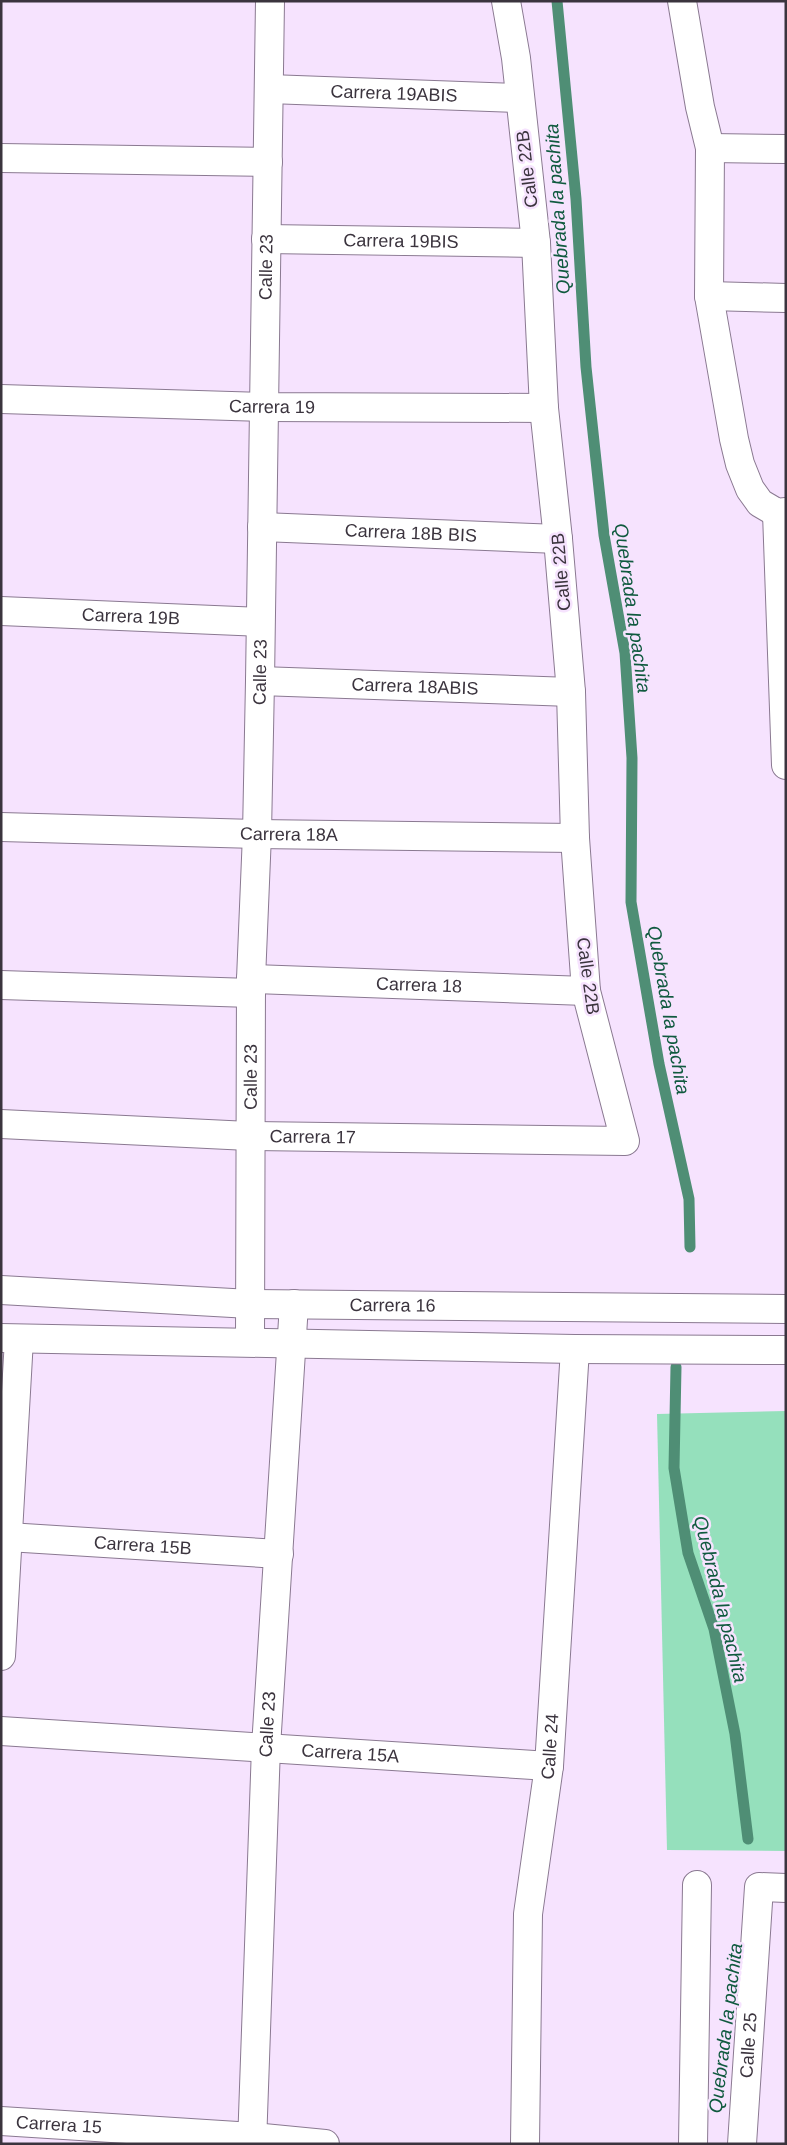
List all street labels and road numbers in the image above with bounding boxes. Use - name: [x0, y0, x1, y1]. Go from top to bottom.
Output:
- street label: Carrera 19ABIS: [330, 81, 458, 106]
- street label: Calle 22B: [512, 129, 542, 209]
- street label: Carrera 19BIS: [343, 230, 459, 252]
- street label: Calle 23: [256, 234, 277, 300]
- street label: Carrera 19: [229, 396, 315, 417]
- street label: Carrera 18B BIS: [344, 520, 477, 546]
- street label: Calle 22B: [548, 532, 574, 612]
- street label: Carrera 19B: [81, 604, 180, 629]
- street label: Calle 23: [250, 639, 271, 705]
- street label: Carrera 18ABIS: [351, 674, 479, 699]
- street label: Carrera 18A: [240, 824, 338, 845]
- street label: Calle 22B: [573, 936, 603, 1016]
- street label: Carrera 18: [376, 973, 462, 997]
- street label: Calle 23: [241, 1044, 261, 1110]
- street label: Carrera 17: [270, 1126, 356, 1147]
- street label: Carrera 16: [349, 1295, 436, 1316]
- street label: Carrera 15B: [93, 1532, 192, 1559]
- street label: Calle 23: [256, 1691, 279, 1758]
- street label: Calle 24: [537, 1713, 562, 1781]
- street label: Carrera 15A: [301, 1740, 400, 1766]
- street label: Calle 25: [736, 2012, 761, 2079]
- street label: Carrera 15: [15, 2112, 102, 2137]

